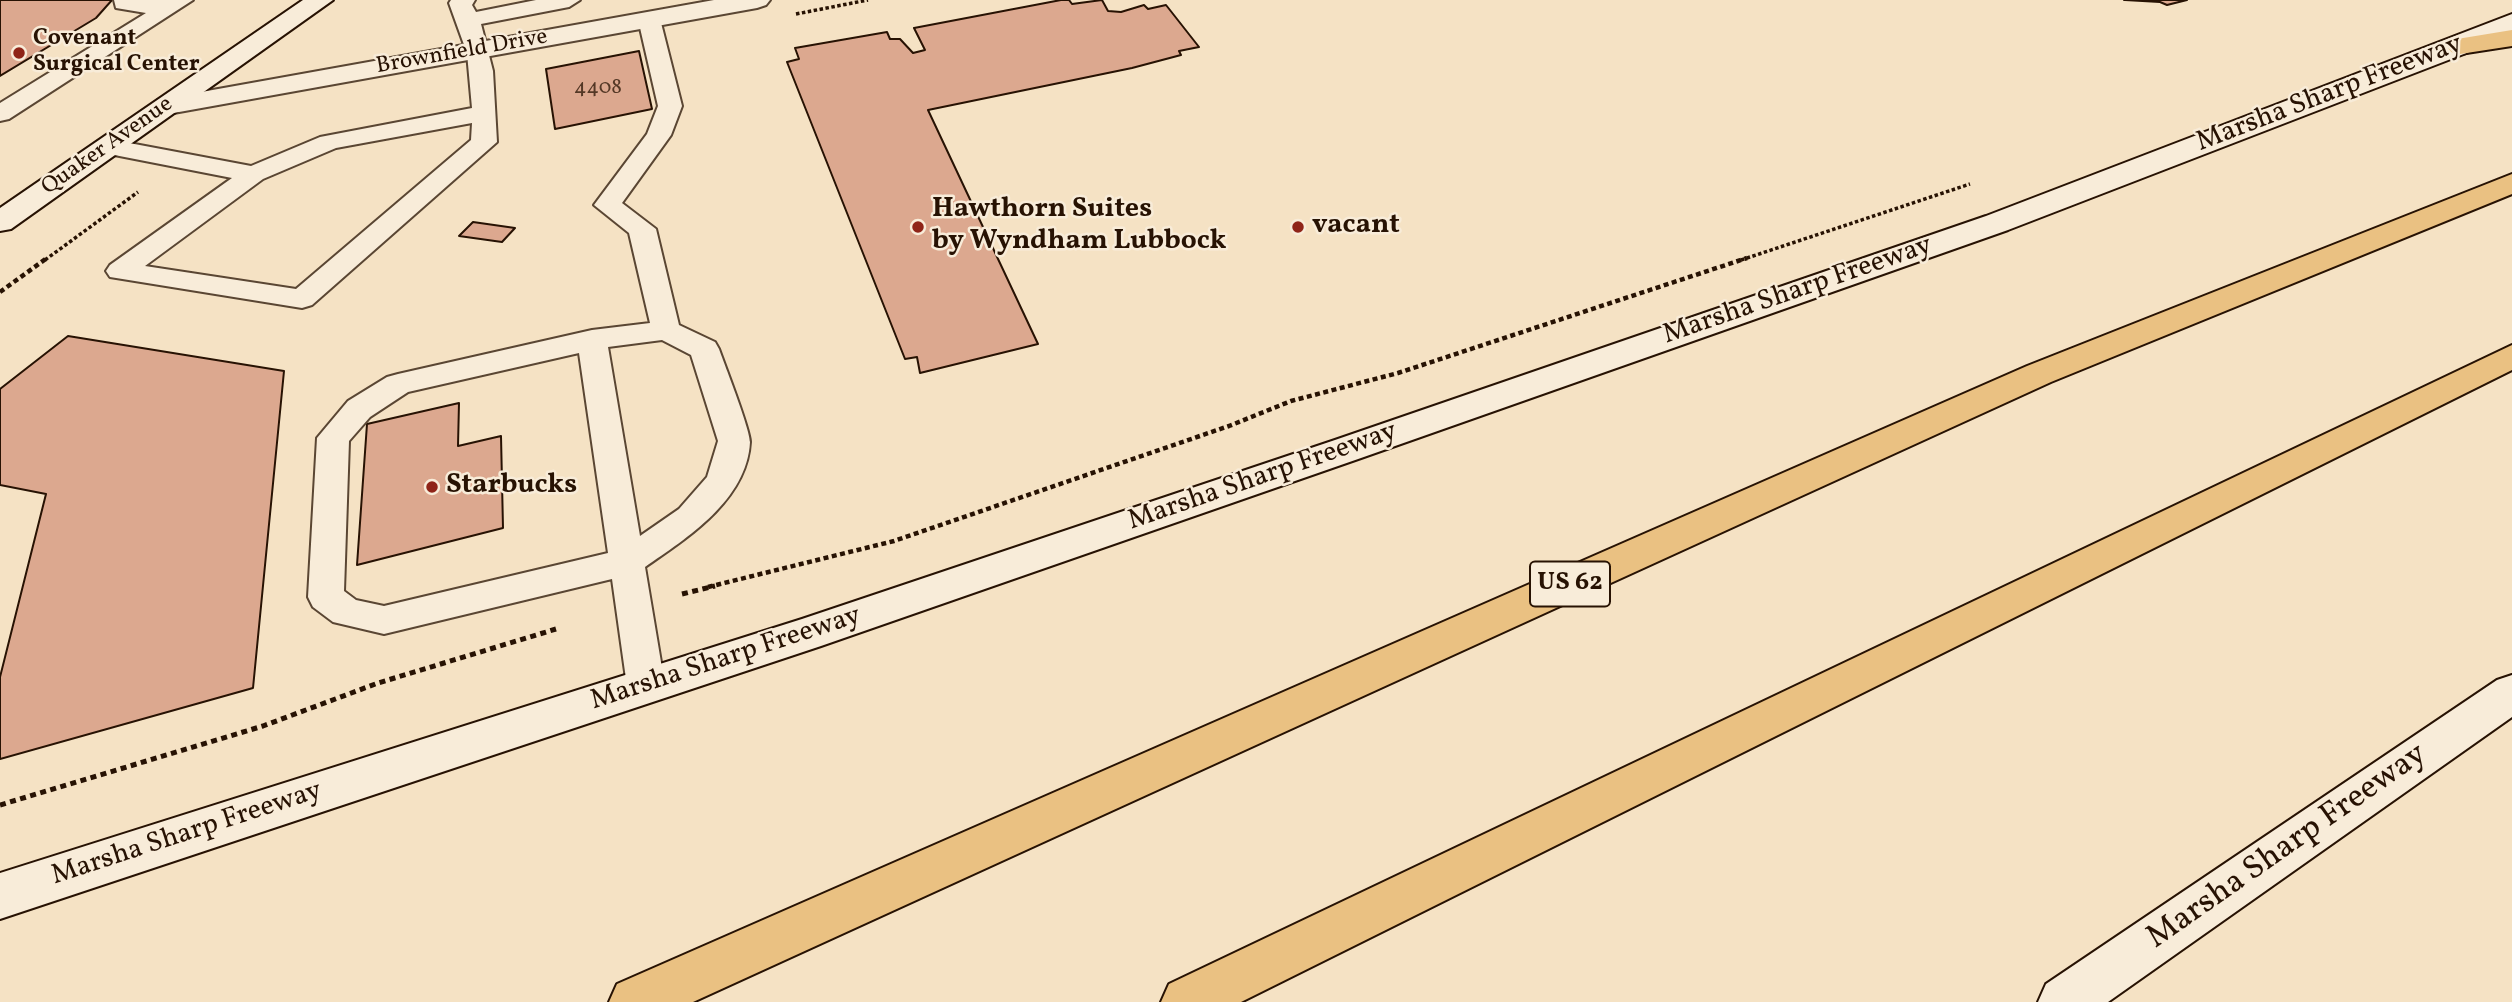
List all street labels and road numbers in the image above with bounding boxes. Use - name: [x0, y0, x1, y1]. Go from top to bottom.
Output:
- street label: Brownfield Drive: [374, 24, 550, 82]
- street label: Marsha Sharp Freeway: [2192, 29, 2468, 161]
- street label: Quaker Avenue: [37, 92, 179, 202]
- street label: Marsha Sharp Freeway: [1659, 230, 1937, 354]
- street label: Marsha Sharp Freeway: [1124, 416, 1402, 540]
- road number: US 62: [1530, 562, 1610, 606]
- street label: Marsha Sharp Freeway: [587, 600, 865, 720]
- street label: Marsha Sharp Freeway: [2140, 736, 2436, 960]
- street label: Marsha Sharp Freeway: [48, 775, 326, 895]

